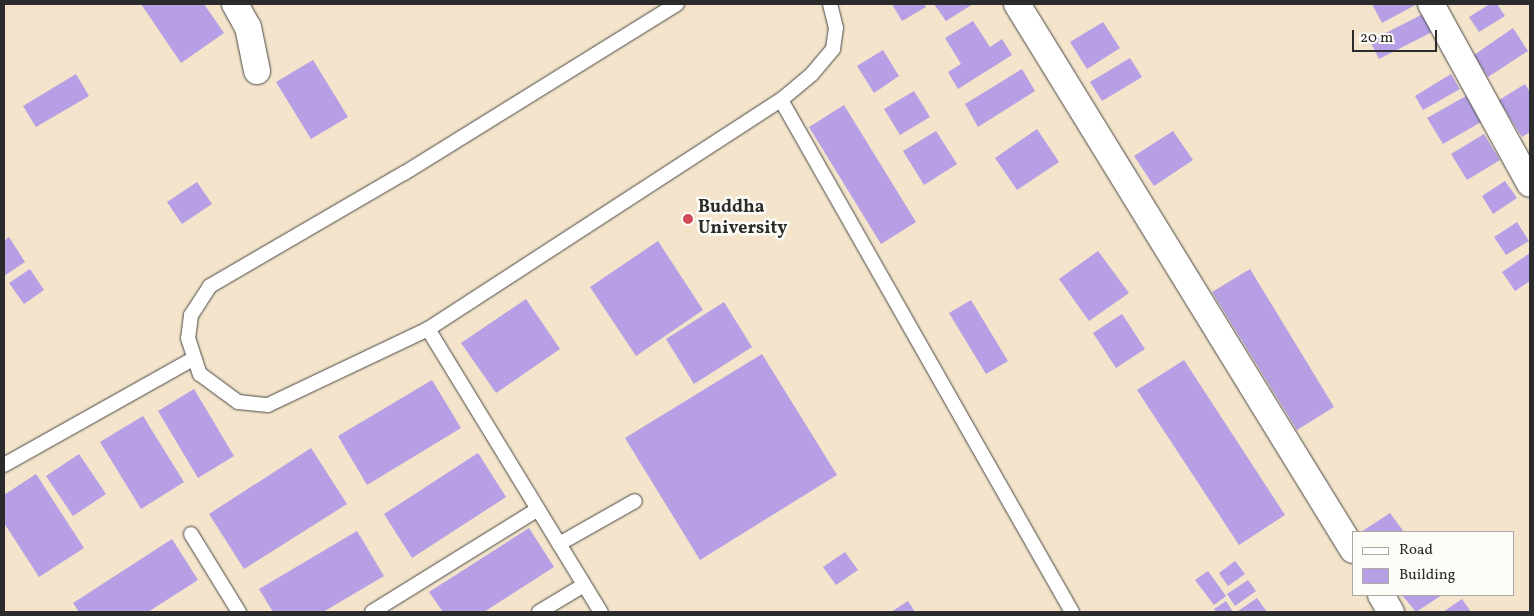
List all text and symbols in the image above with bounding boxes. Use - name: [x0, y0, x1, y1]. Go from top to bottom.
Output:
- scale bar: [1354, 20, 1439, 52]
- text: 20 m: [1360, 28, 1393, 49]
- place label: Buddha University: [698, 198, 787, 240]
- marker: Buddha University: [682, 213, 694, 225]
- legend: [1352, 531, 1514, 596]
- text: Road: [1399, 540, 1433, 561]
- text: Building: [1399, 565, 1455, 586]

